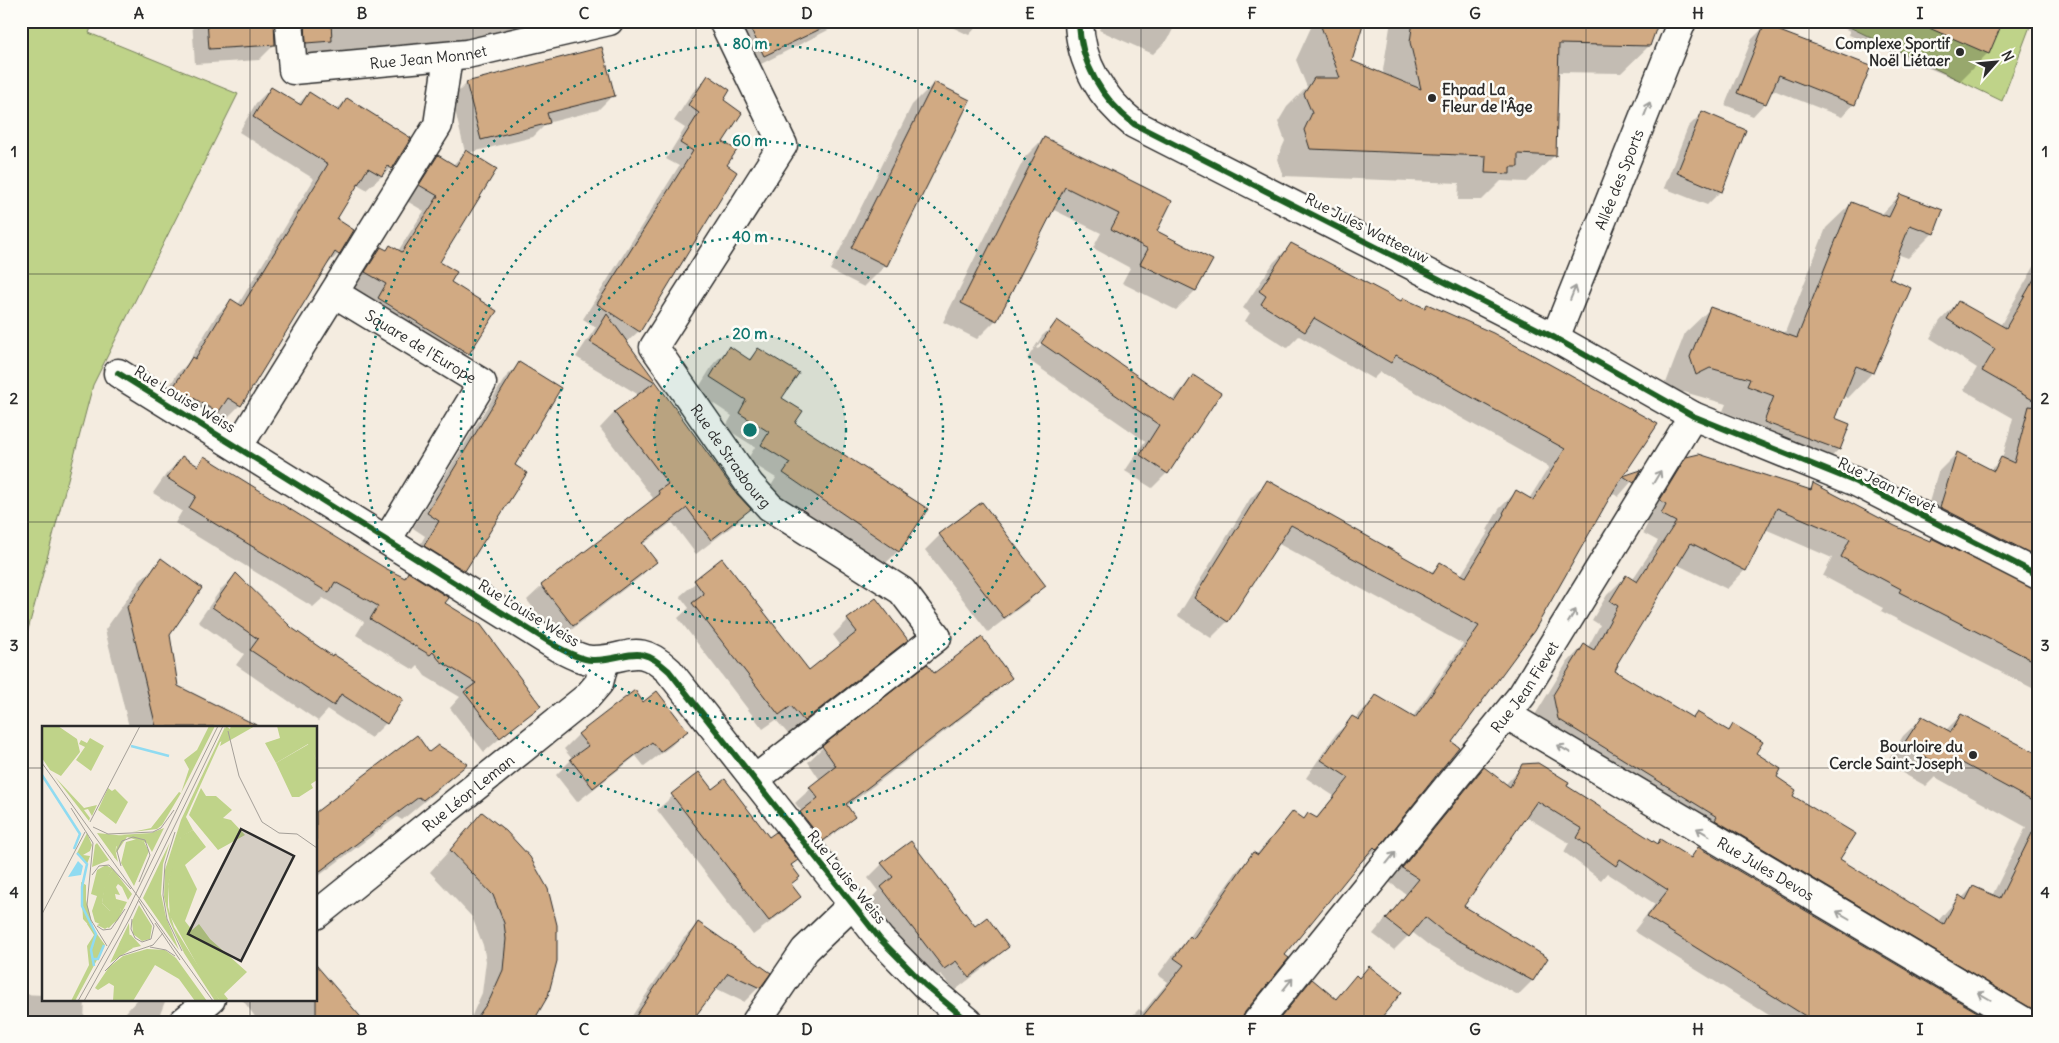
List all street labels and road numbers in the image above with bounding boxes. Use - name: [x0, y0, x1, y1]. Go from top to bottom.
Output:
- street label: Rue Jean Monnet: [369, 40, 488, 72]
- street label: Allée des Sports: [1590, 126, 1647, 232]
- street label: Rue Jules Watteeuw: [1302, 189, 1432, 268]
- street label: Square de l'Europe: [362, 305, 480, 387]
- street label: Rue Louise Weiss: [131, 361, 239, 437]
- street label: Rue de Strasbourg: [687, 400, 776, 512]
- street label: Rue Jean Fievet: [1835, 453, 1939, 517]
- street label: Rue Louise Weiss: [475, 575, 583, 651]
- street label: Rue Jean Fievet: [1486, 638, 1562, 736]
- street label: Rue Léon Leman: [418, 750, 518, 835]
- street label: Rue Louise Weiss: [803, 826, 891, 928]
- street label: Rue Jules Devos: [1714, 832, 1818, 905]

